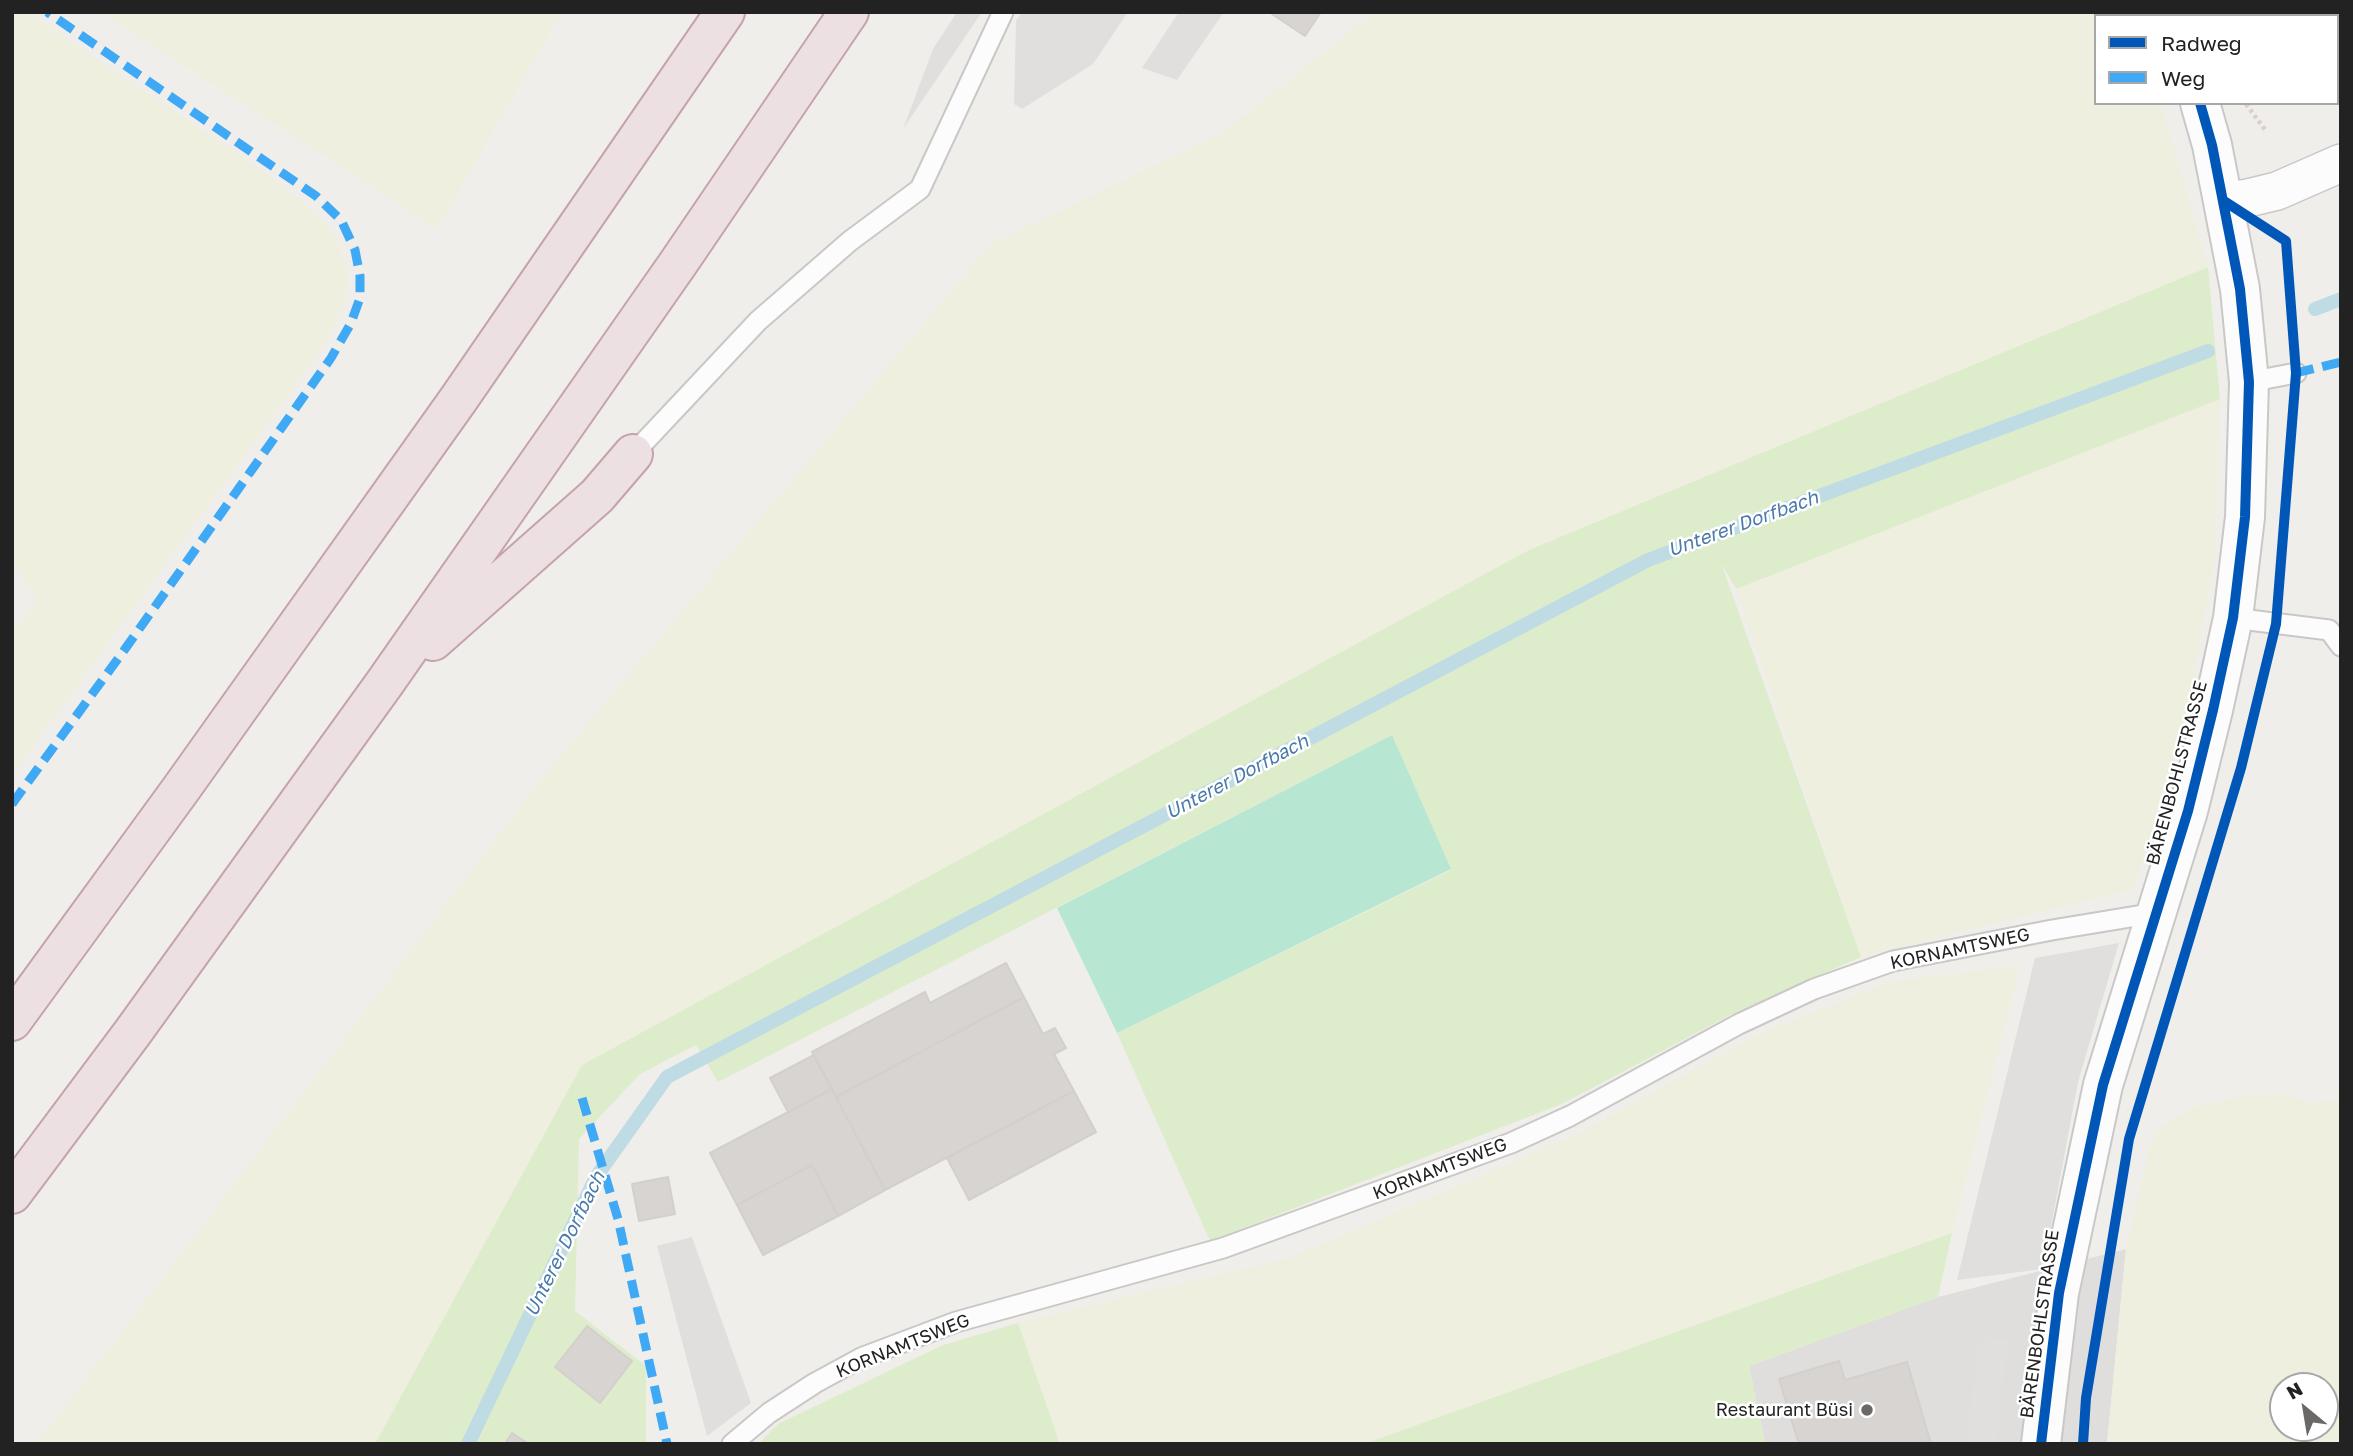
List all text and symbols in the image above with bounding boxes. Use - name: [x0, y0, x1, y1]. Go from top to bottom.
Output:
- legend: [2094, 14, 2339, 105]
- text: Radweg: [2161, 30, 2242, 56]
- text: Weg: [2161, 65, 2205, 91]
- water label: Unterer Dorfbach: [1665, 486, 1821, 562]
- street label: BÄRENBOHLSTRASSE: [2142, 678, 2212, 868]
- water label: Unterer Dorfbach: [1162, 730, 1312, 824]
- street label: KORNAMTSWEG: [1888, 924, 2032, 974]
- street label: KORNAMTSWEG: [1370, 1133, 1510, 1205]
- water label: Unterer Dorfbach: [520, 1168, 610, 1320]
- street label: BÄRENBOHLSTRASSE: [2016, 1228, 2064, 1420]
- street label: KORNAMTSWEG: [833, 1309, 973, 1383]
- north arrow: [2269, 1372, 2339, 1442]
- text: N: [2282, 1377, 2306, 1404]
- place label: Restaurant Büsi: [1716, 1399, 1853, 1421]
- marker: Restaurant Büsi: [1859, 1402, 1875, 1418]

